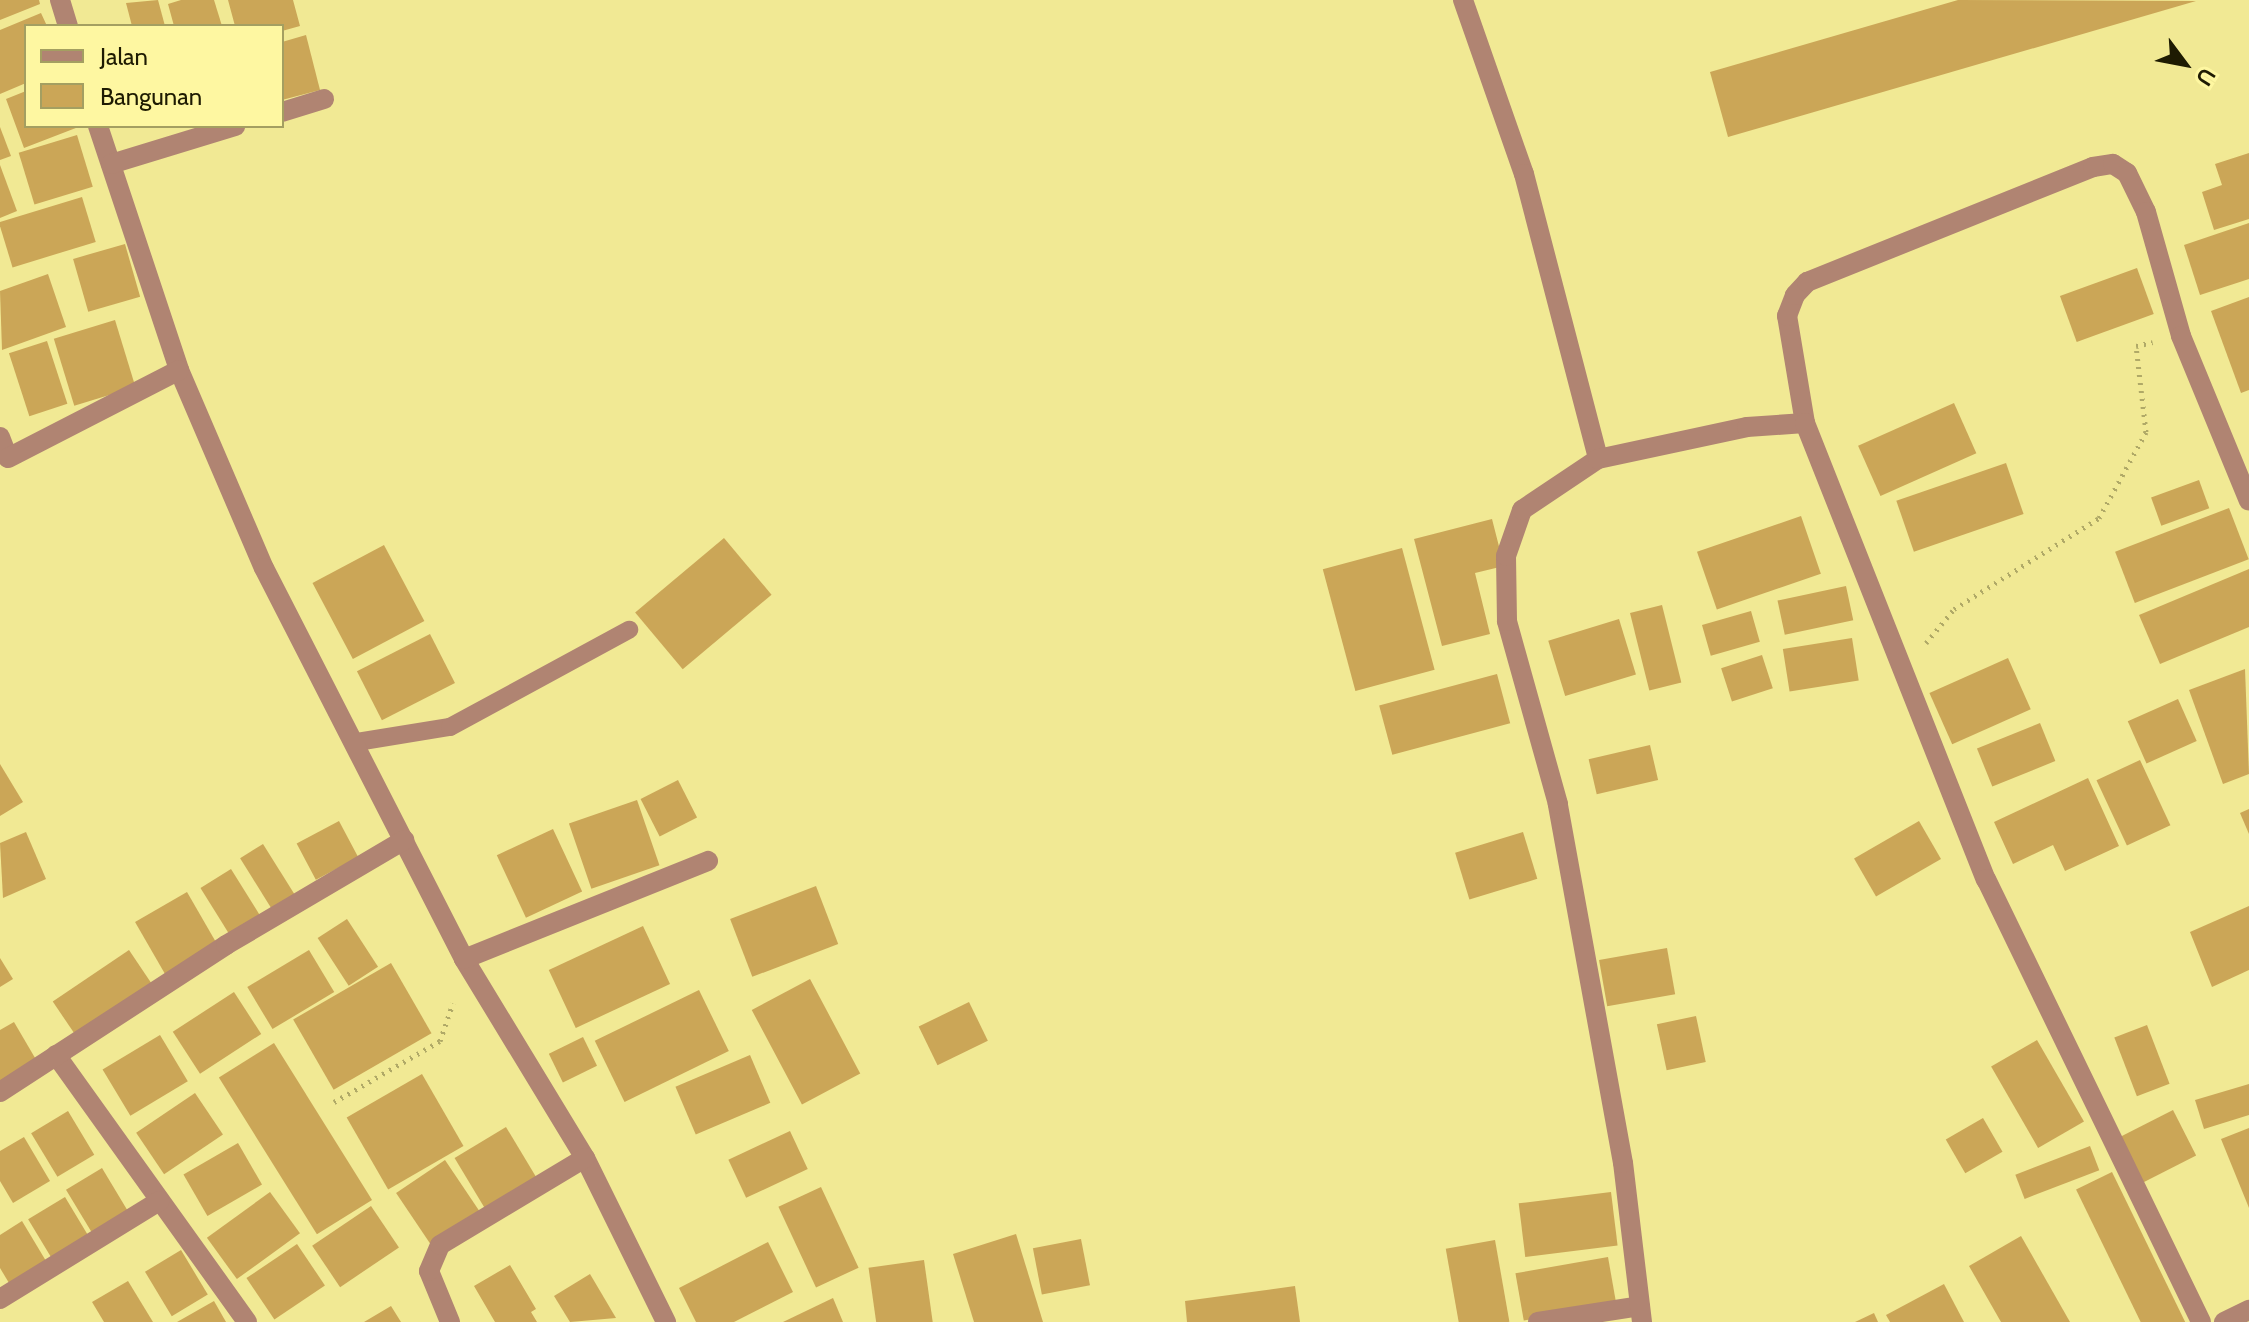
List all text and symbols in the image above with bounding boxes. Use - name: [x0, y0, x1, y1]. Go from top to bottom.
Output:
- legend: [24, 24, 284, 128]
- north arrow: [2145, 24, 2225, 104]
- text: Jalan: [100, 42, 148, 71]
- text: U: [2190, 63, 2221, 91]
- text: Bangunan: [100, 82, 202, 111]

